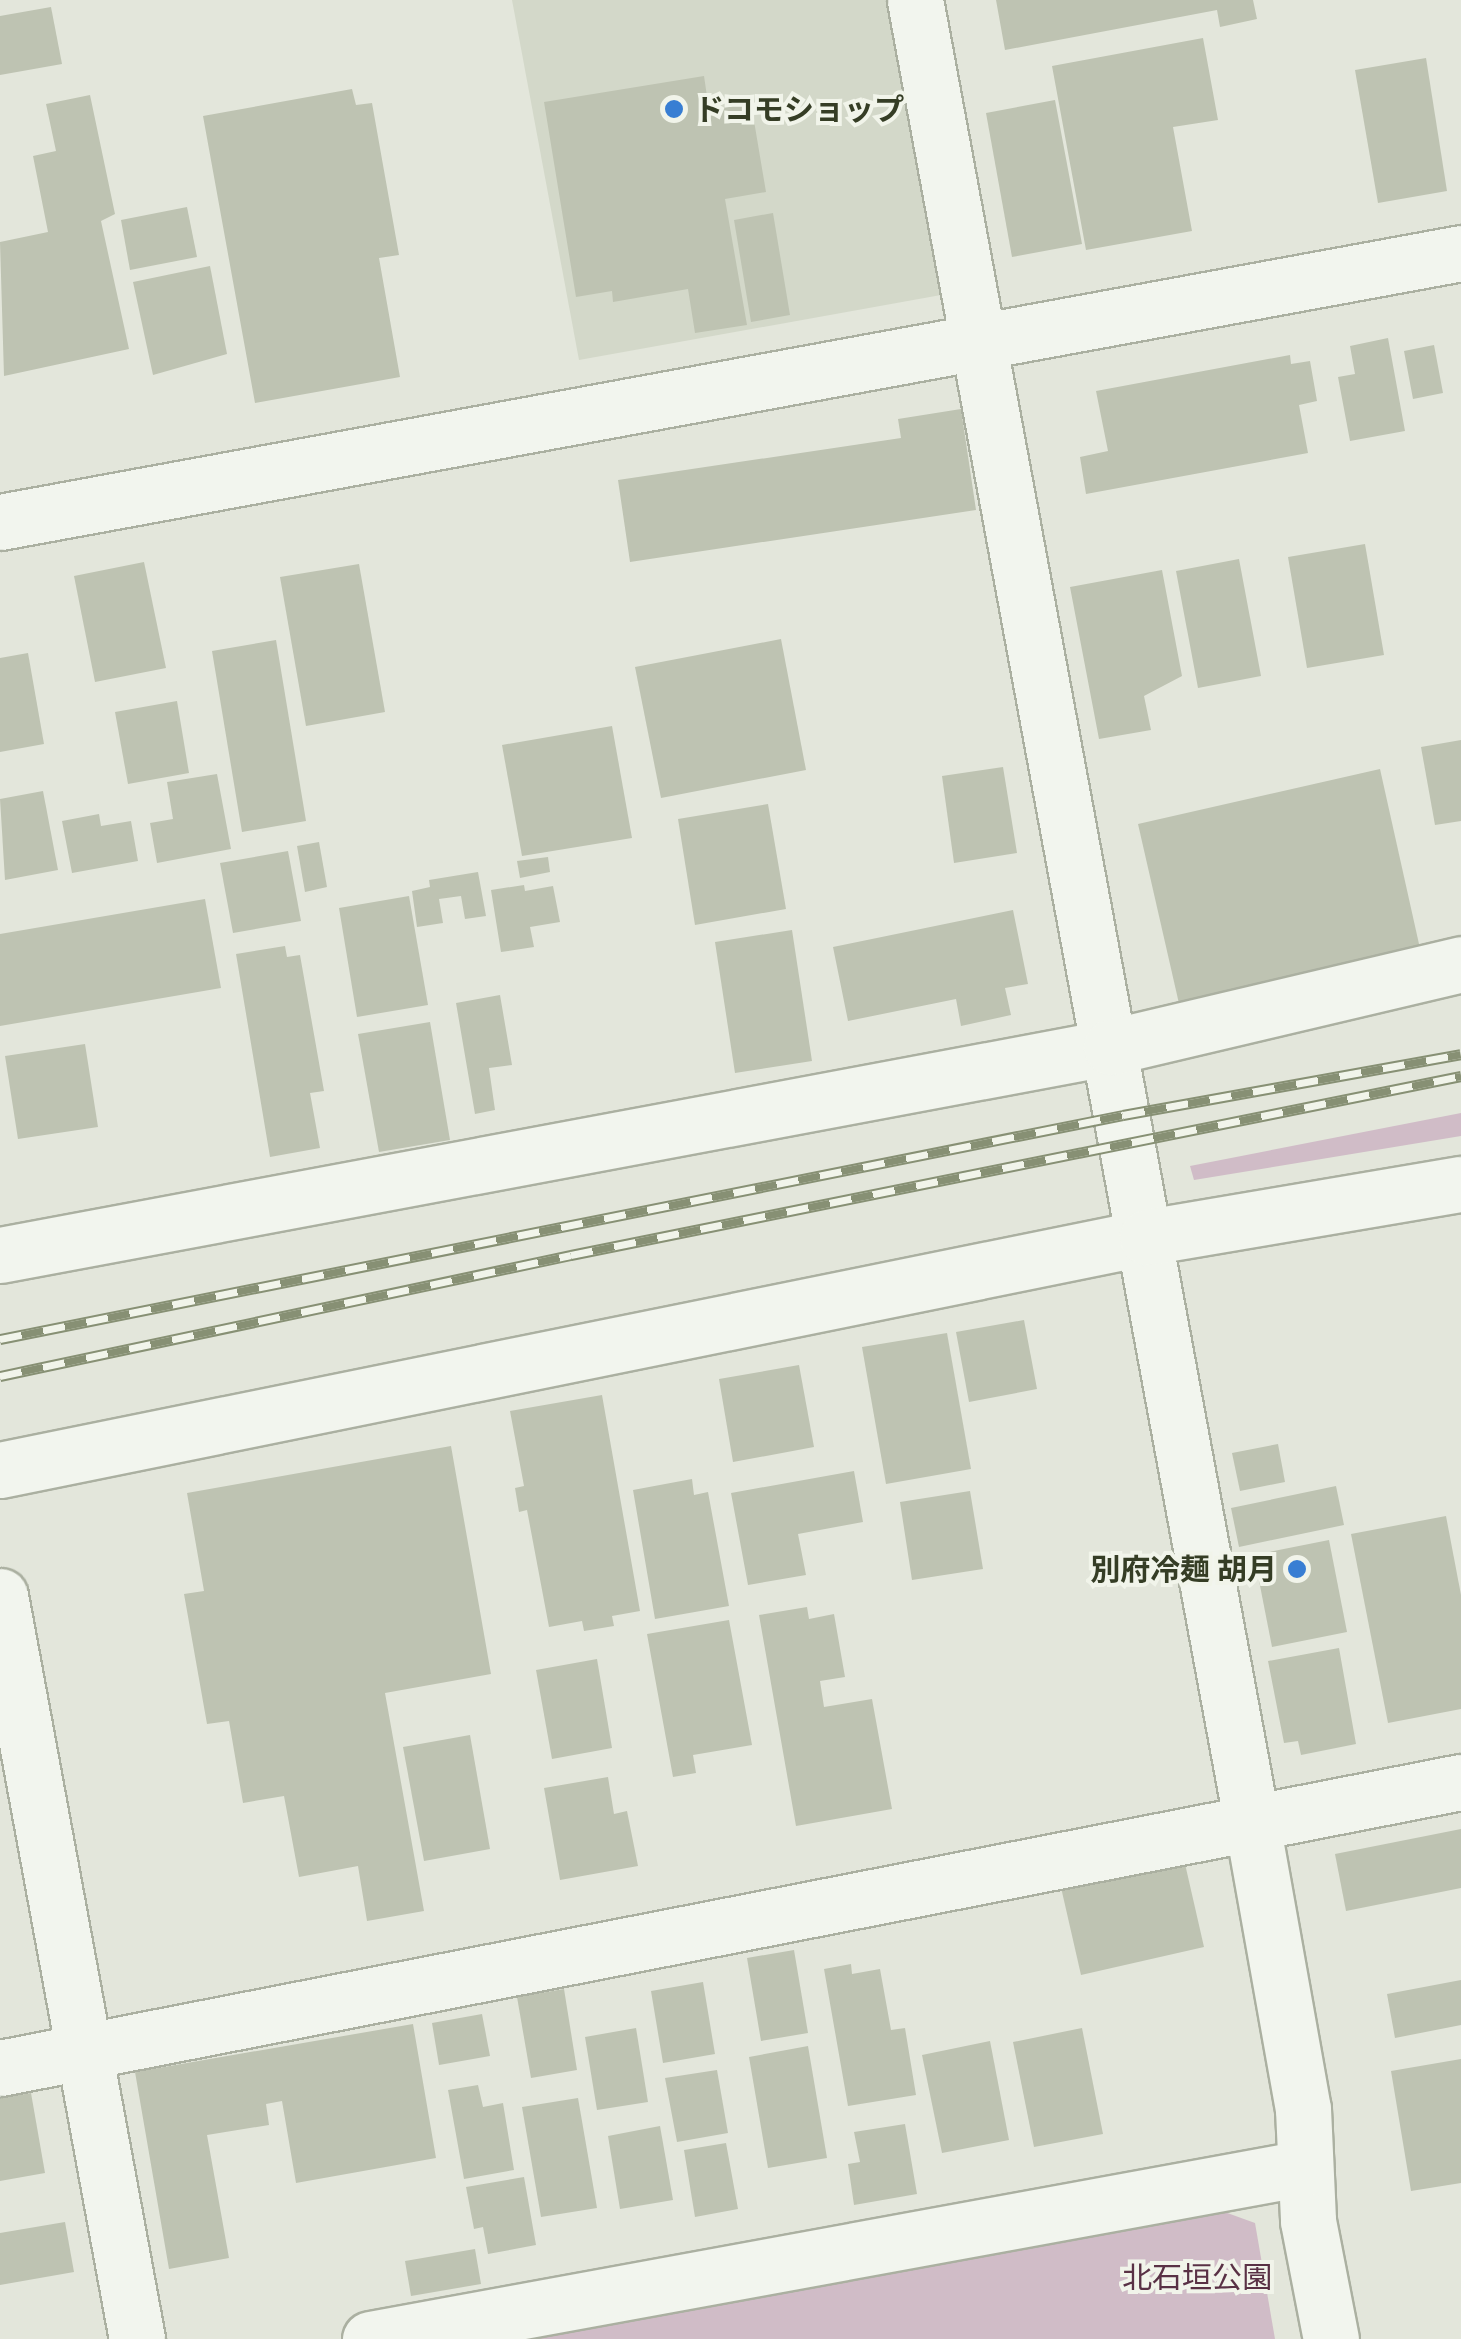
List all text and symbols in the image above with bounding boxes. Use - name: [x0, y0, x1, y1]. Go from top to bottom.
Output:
- place label: ドコモショップ: [694, 91, 904, 127]
- marker: ドコモショップ: [663, 98, 685, 120]
- place label: 別府冷麺 胡月: [1090, 1551, 1277, 1587]
- marker: 別府冷麺 胡月: [1286, 1558, 1308, 1580]
- park label: 北石垣公園: [1122, 2259, 1272, 2295]

